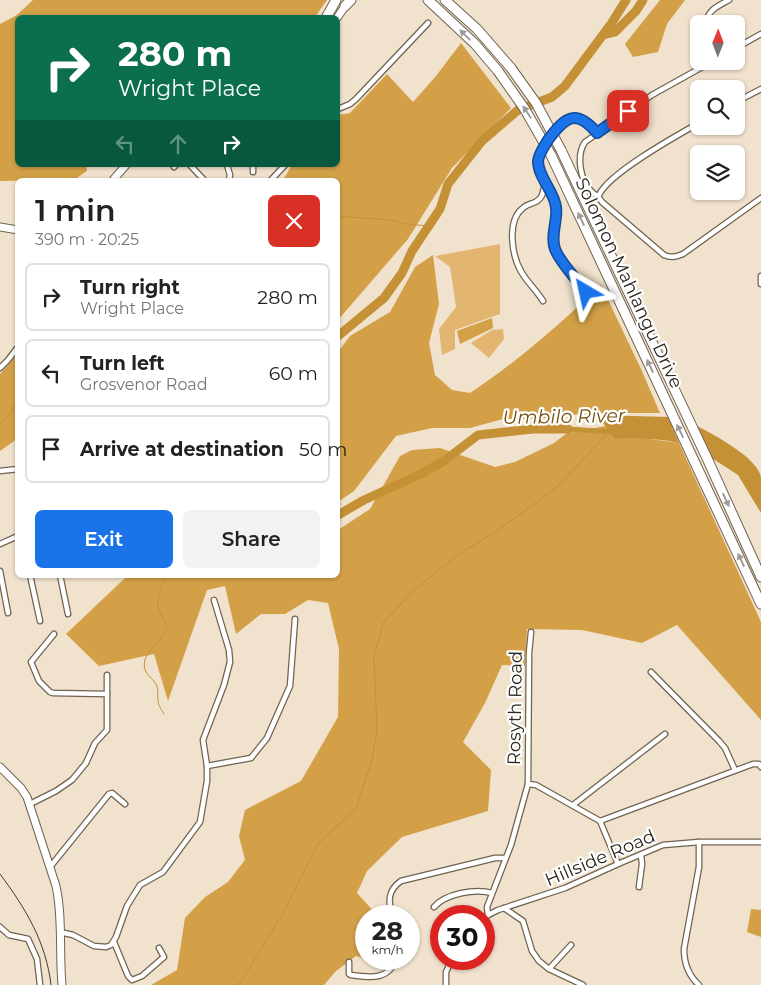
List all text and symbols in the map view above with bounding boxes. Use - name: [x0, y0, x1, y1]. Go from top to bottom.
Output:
- north arrow: [690, 15, 745, 70]
- map controls: [690, 15, 745, 200]
- one-way arrow: [460, 29, 472, 41]
- text: 280 m: [118, 32, 232, 75]
- icon: right: [35, 35, 100, 100]
- text: Wright Place: [118, 75, 261, 102]
- button: search: [690, 80, 745, 135]
- pin: [607, 90, 649, 132]
- icon: arrive: [614, 97, 642, 125]
- one-way arrow: [523, 106, 532, 119]
- icon: left: [111, 130, 139, 158]
- icon: ahead: [164, 130, 192, 158]
- icon: right: [217, 130, 245, 158]
- button: layers: [690, 145, 745, 200]
- street label: Solomon Mahlangu Drive: [571, 174, 688, 392]
- text: 1 min: [35, 192, 116, 229]
- button: close: [268, 195, 320, 247]
- one-way arrow: [577, 212, 585, 226]
- text: 390 m · 20:25: [35, 230, 139, 249]
- position arrow: [559, 265, 611, 317]
- text: Turn right: [80, 276, 180, 299]
- icon: right: [37, 283, 65, 311]
- text: 280 m: [257, 286, 318, 309]
- text: Wright Place: [80, 299, 184, 318]
- text: Turn left: [80, 352, 165, 375]
- icon: left: [37, 359, 65, 387]
- one-way arrow: [645, 359, 653, 373]
- text: 60 m: [269, 362, 318, 385]
- text: Grosvenor Road: [80, 375, 208, 394]
- water label: Umbilo River: [502, 404, 626, 429]
- one-way arrow: [676, 424, 684, 438]
- icon: arrive: [37, 435, 65, 463]
- text: Arrive at destination: [80, 438, 284, 461]
- text: 50 m: [299, 438, 347, 461]
- one-way arrow: [723, 493, 731, 507]
- button: Exit: [35, 510, 173, 568]
- button: Share: [183, 510, 320, 568]
- one-way arrow: [736, 553, 744, 567]
- street label: Rosyth Road: [503, 651, 527, 765]
- street label: Hillside Road: [542, 825, 658, 891]
- speed limit sign: 30: [430, 905, 495, 970]
- text: 28: [372, 916, 403, 946]
- text: km/h: [371, 942, 404, 957]

